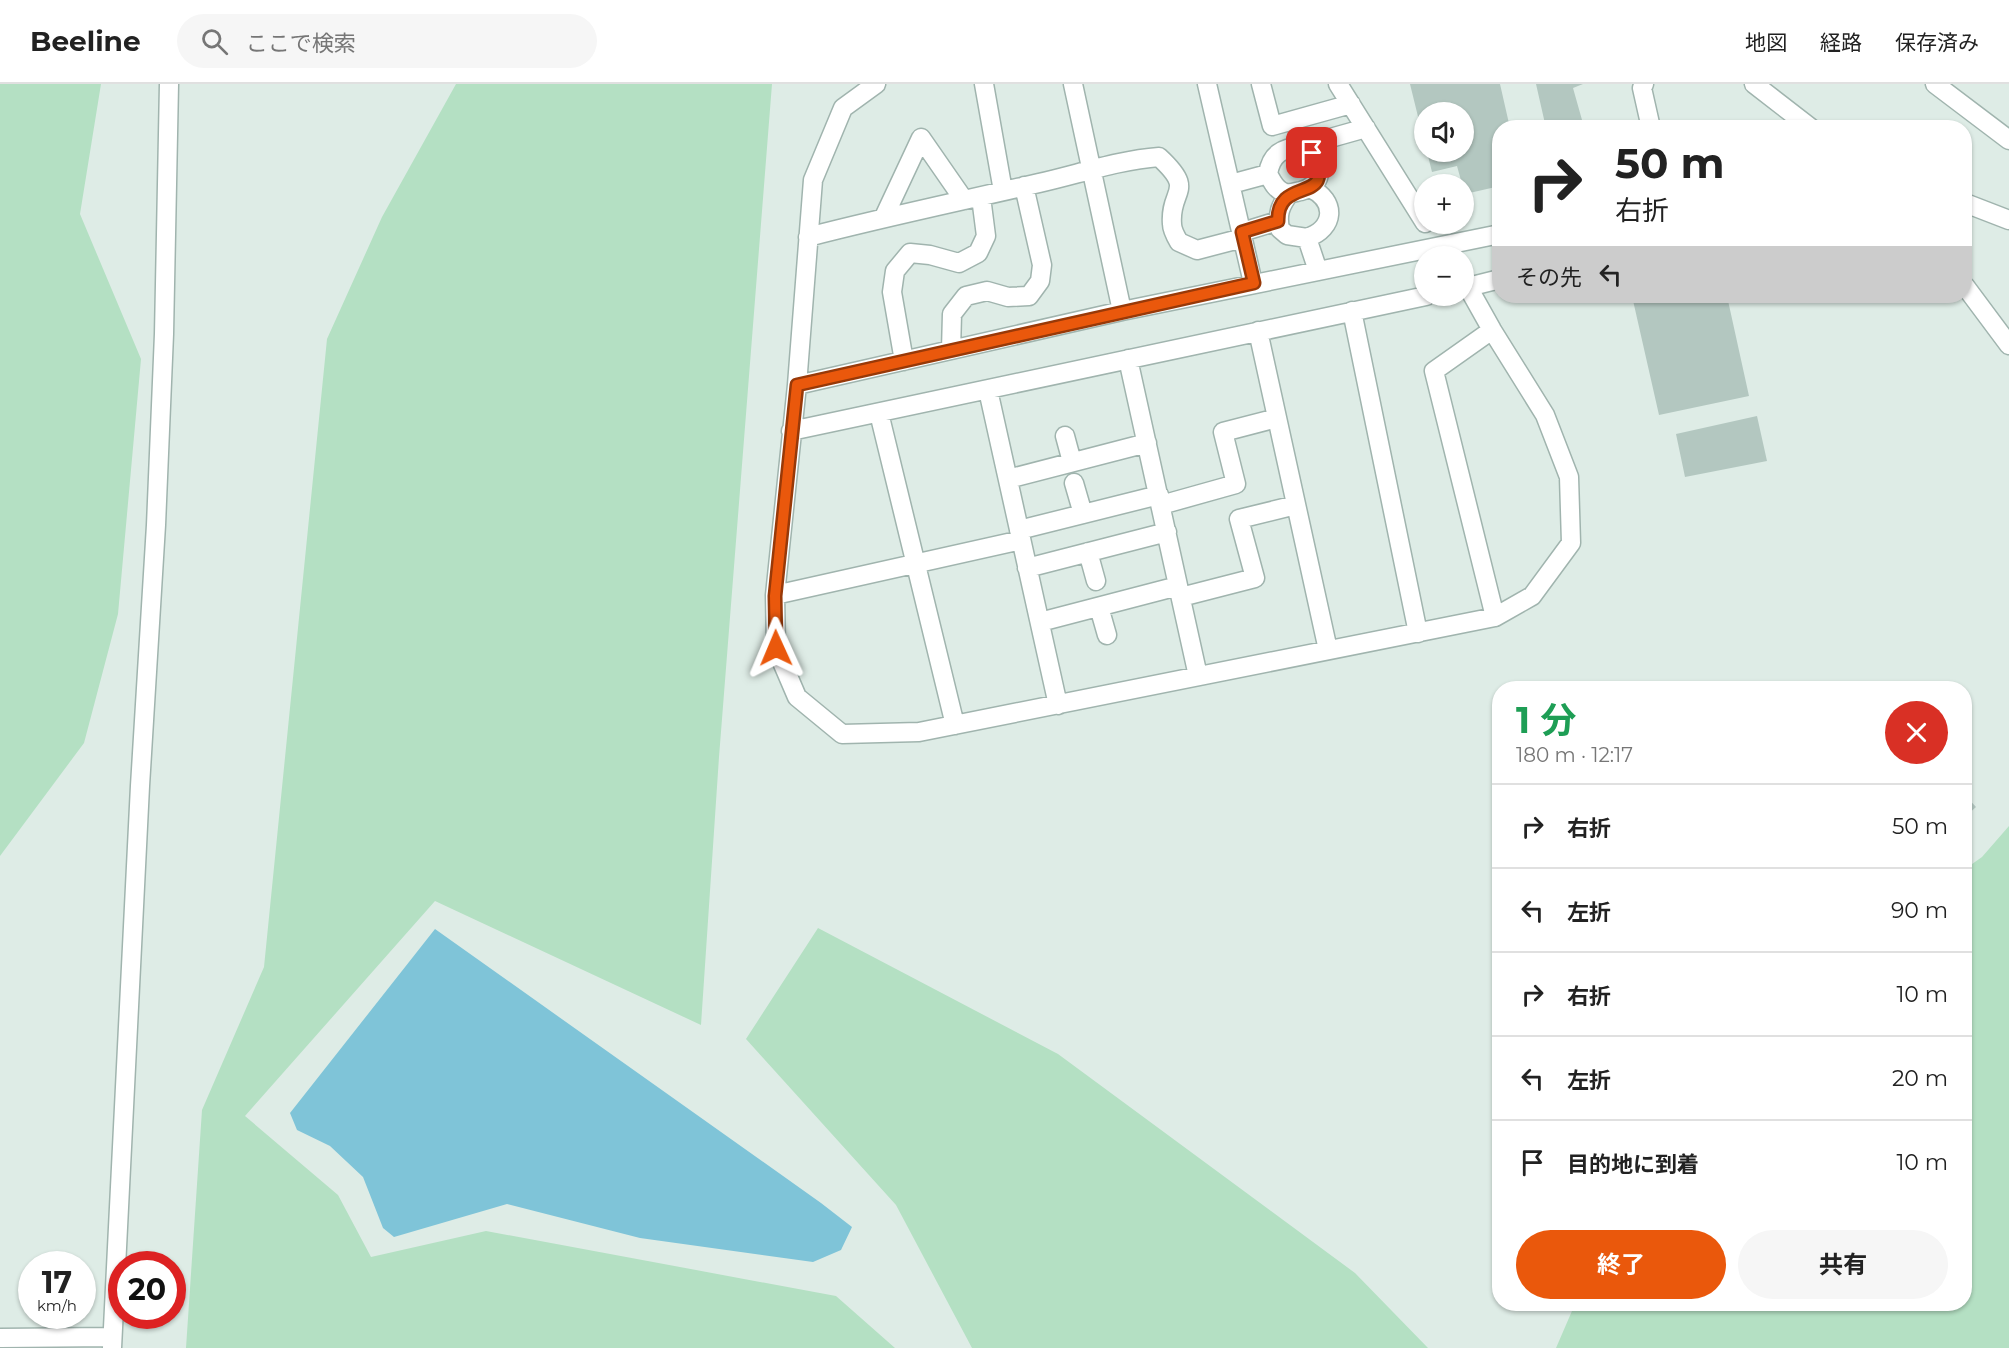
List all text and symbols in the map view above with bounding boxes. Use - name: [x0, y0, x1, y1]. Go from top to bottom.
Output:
- search box: [177, 14, 597, 68]
- text: Beeline: [30, 24, 141, 58]
- icon: search: [198, 25, 231, 58]
- text: ここで検索: [246, 30, 356, 57]
- text: 地図: [1745, 30, 1787, 55]
- text: 経路: [1820, 30, 1862, 55]
- text: 保存済み: [1895, 30, 1979, 55]
- map controls: [1414, 102, 1474, 306]
- button: sound: [1414, 102, 1474, 162]
- pin: [1286, 127, 1337, 178]
- icon: arrive: [1295, 136, 1328, 169]
- text: 50 m: [1615, 137, 1724, 189]
- icon: right: [1516, 144, 1594, 222]
- button: +: [1414, 174, 1474, 234]
- text: 右折: [1615, 194, 1669, 227]
- button: −: [1414, 246, 1474, 306]
- icon: left: [1594, 258, 1627, 291]
- text: その先: [1516, 264, 1582, 291]
- position arrow: [744, 616, 808, 680]
- text: 1 分: [1516, 698, 1576, 742]
- button: close: [1885, 701, 1948, 764]
- text: 180 m · 12:17: [1516, 743, 1633, 767]
- icon: right: [1516, 810, 1549, 843]
- text: 50 m: [1892, 813, 1948, 840]
- text: 右折: [1567, 815, 1611, 842]
- icon: left: [1516, 894, 1549, 927]
- text: 90 m: [1891, 897, 1948, 924]
- text: 左折: [1567, 899, 1611, 926]
- icon: right: [1516, 978, 1549, 1011]
- text: 10 m: [1896, 981, 1948, 1008]
- text: 右折: [1567, 983, 1611, 1010]
- icon: left: [1516, 1062, 1549, 1095]
- text: 20 m: [1892, 1065, 1948, 1092]
- text: 左折: [1567, 1067, 1611, 1094]
- icon: arrive: [1516, 1146, 1549, 1179]
- text: 10 m: [1896, 1149, 1948, 1176]
- text: 目的地に到着: [1567, 1151, 1699, 1178]
- button: 終了: [1516, 1230, 1726, 1299]
- button: 共有: [1738, 1230, 1948, 1299]
- speed limit sign: 20: [108, 1251, 186, 1329]
- text: 17: [42, 1264, 72, 1301]
- text: km/h: [37, 1296, 77, 1315]

